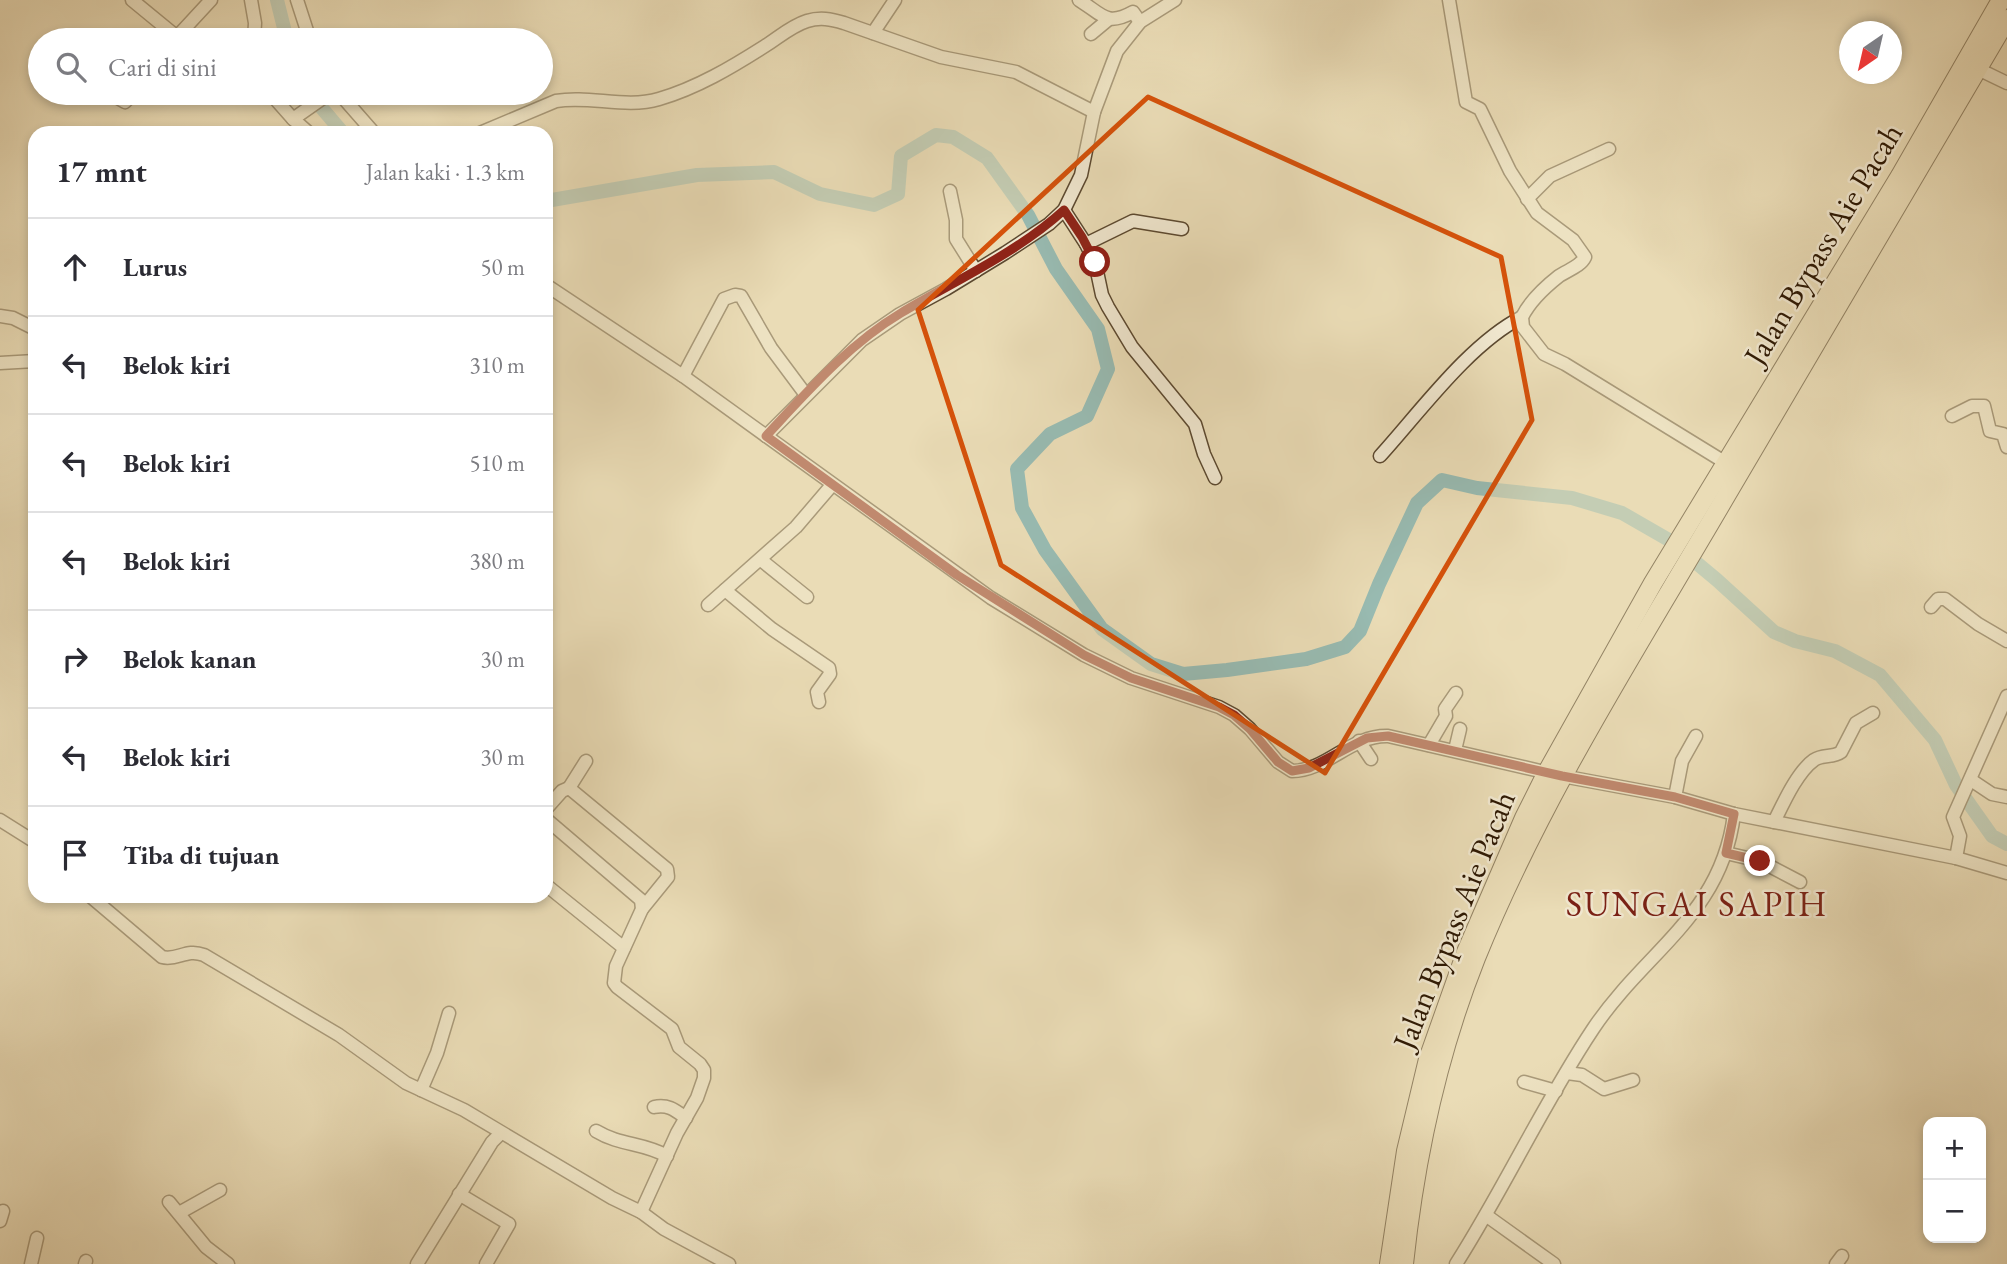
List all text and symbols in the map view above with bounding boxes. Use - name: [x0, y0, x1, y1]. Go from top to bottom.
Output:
- north arrow: [1839, 21, 1902, 84]
- search box: [28, 28, 553, 105]
- icon: search: [52, 48, 90, 86]
- text: Cari di sini: [108, 50, 217, 84]
- street label: Jalan Bypass Aie Pacah: [1733, 115, 1912, 375]
- text: 17 mnt: [56, 152, 147, 191]
- text: Jalan kaki · 1.3 km: [366, 157, 525, 187]
- route start: [1079, 246, 1110, 277]
- icon: ahead: [56, 248, 94, 286]
- text: Lurus: [123, 250, 187, 284]
- text: 50 m: [480, 252, 525, 282]
- icon: left: [56, 346, 94, 384]
- text: Belok kiri: [123, 348, 230, 382]
- text: 310 m: [469, 350, 525, 380]
- icon: left: [56, 444, 94, 482]
- text: Belok kiri: [123, 446, 230, 480]
- text: 510 m: [469, 448, 525, 478]
- icon: left: [56, 542, 94, 580]
- text: Belok kiri: [123, 544, 230, 578]
- text: 380 m: [469, 546, 525, 576]
- icon: right: [56, 640, 94, 678]
- text: Belok kanan: [123, 642, 257, 676]
- text: 30 m: [480, 644, 525, 674]
- icon: left: [56, 738, 94, 776]
- text: Belok kiri: [123, 740, 230, 774]
- text: 30 m: [480, 742, 525, 772]
- street label: Jalan Bypass Aie Pacah: [1382, 784, 1525, 1058]
- icon: arrive: [56, 836, 94, 874]
- text: Tiba di tujuan: [123, 838, 279, 872]
- route end: [1744, 845, 1775, 876]
- district label: SUNGAI SAPIH: [1566, 881, 1828, 926]
- map controls: [1923, 1117, 1986, 1243]
- button: +: [1923, 1117, 1986, 1180]
- button: −: [1923, 1180, 1986, 1243]

